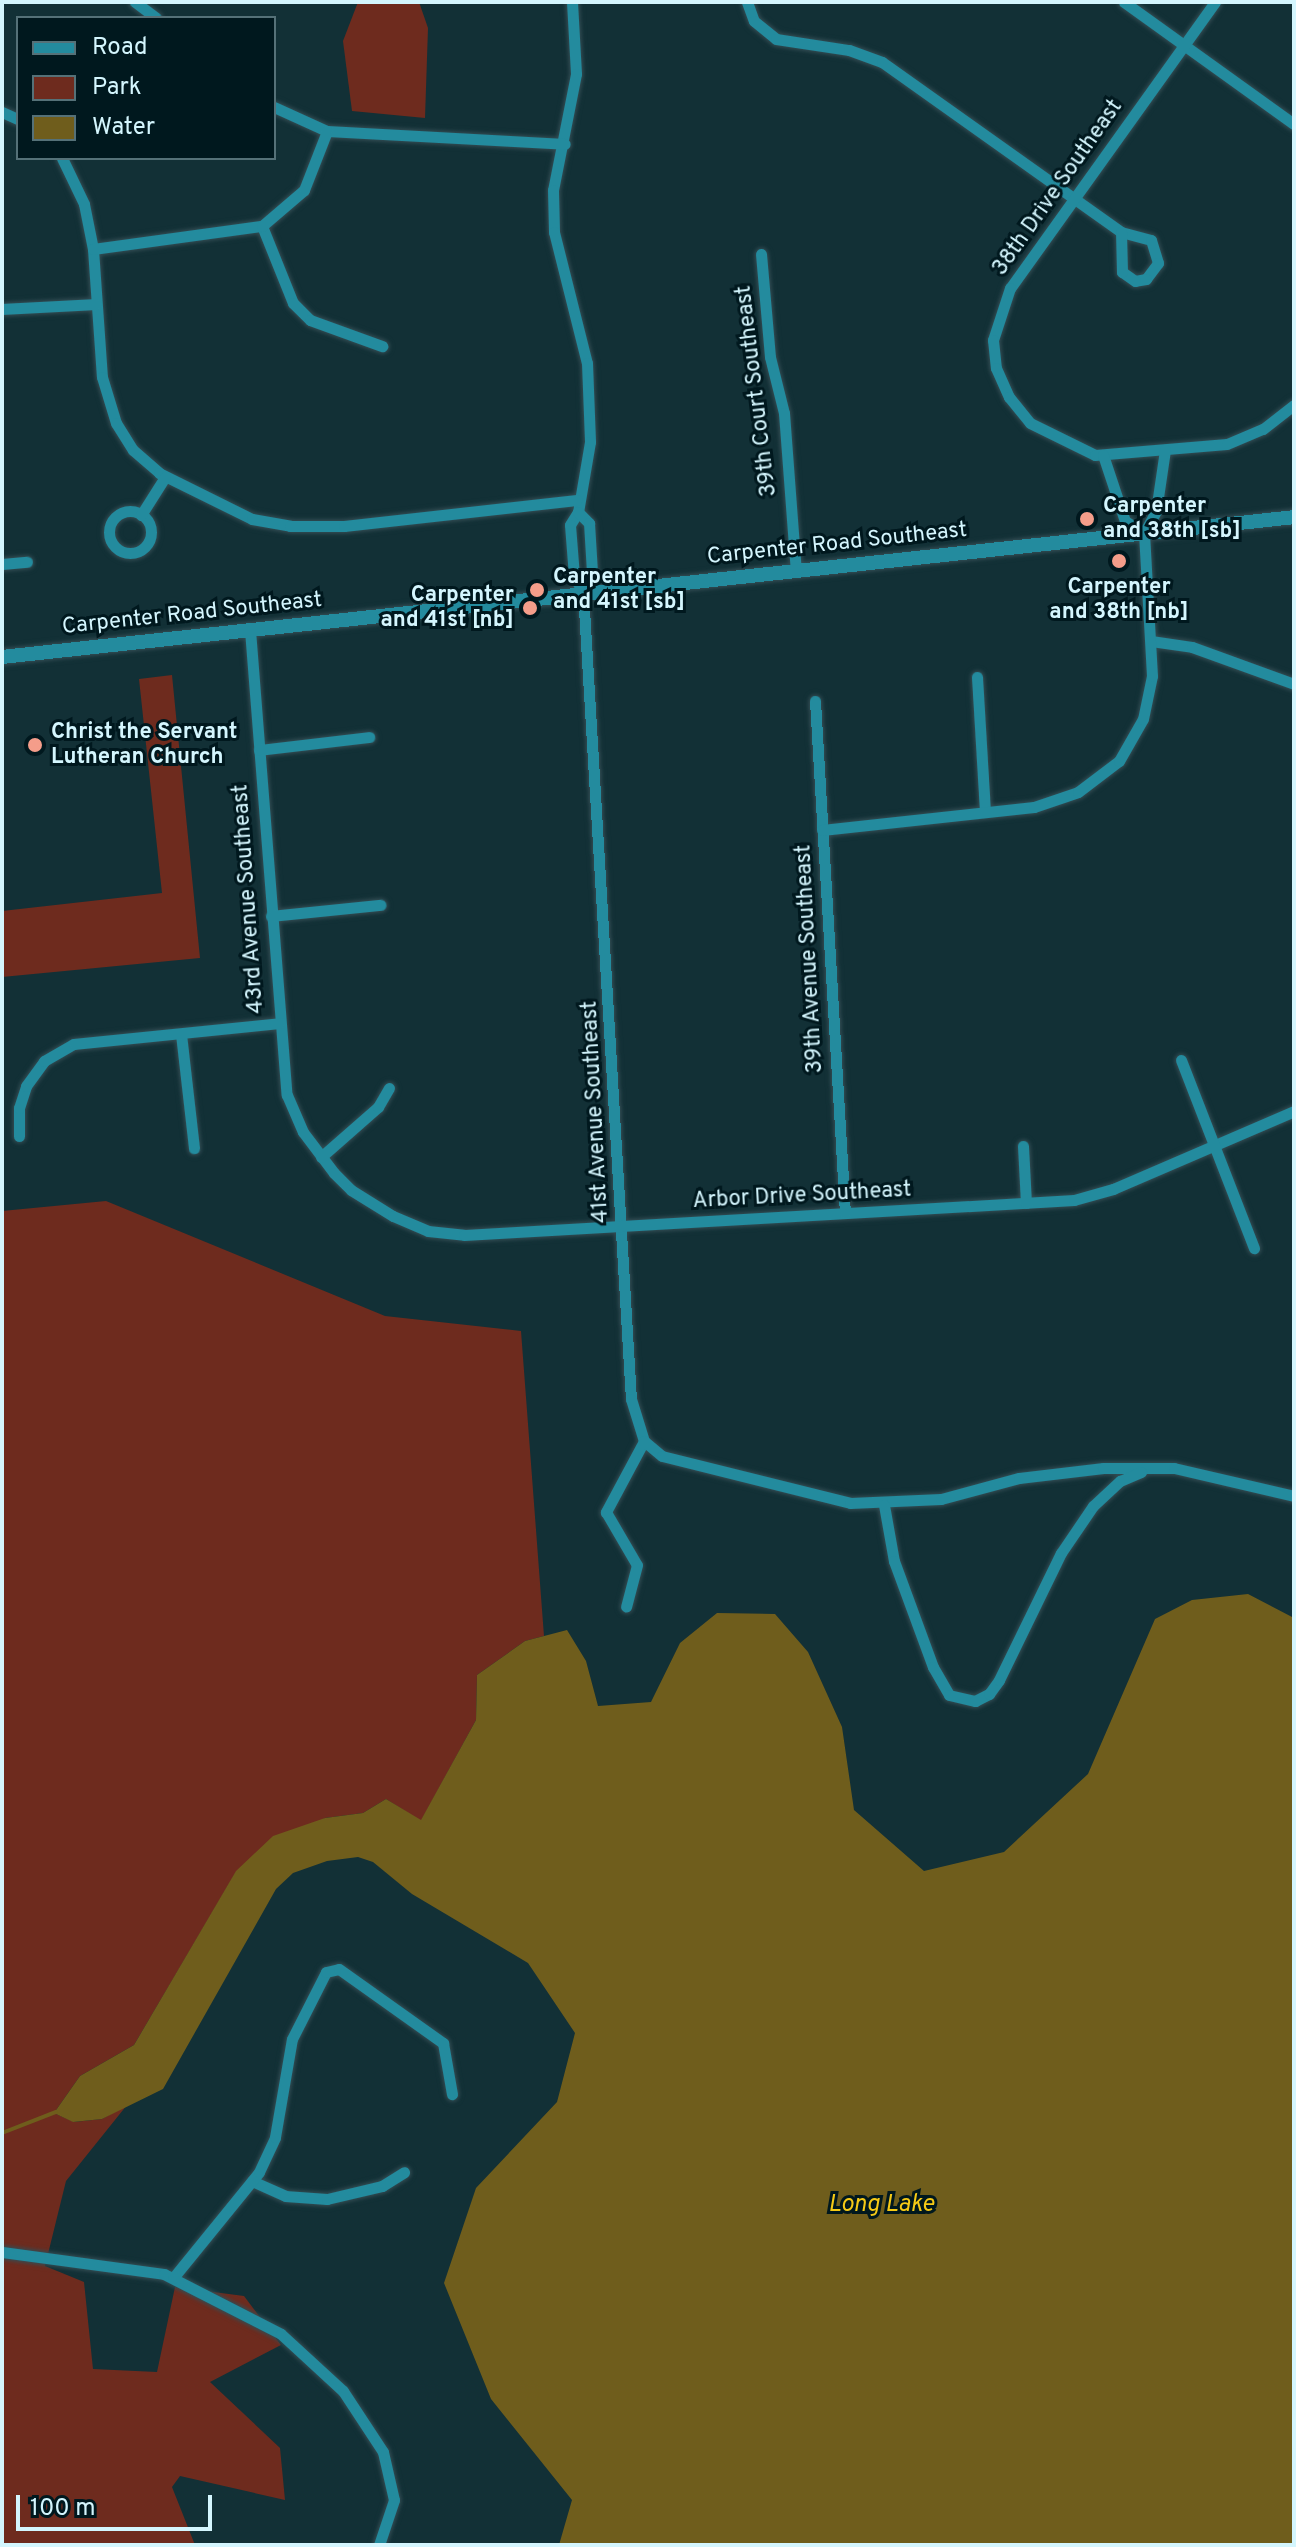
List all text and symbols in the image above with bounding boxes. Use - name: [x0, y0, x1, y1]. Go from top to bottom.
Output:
- legend: [16, 16, 276, 160]
- text: Road: [92, 33, 148, 63]
- text: Park: [92, 73, 142, 103]
- street label: 38th Drive Southeast: [987, 95, 1129, 281]
- text: Water: [92, 113, 155, 143]
- street label: 39th Court Southeast: [731, 284, 783, 498]
- place label: Carpenter and 38th [sb]: [1103, 493, 1241, 544]
- marker: Carpenter and 38th [sb]: [1078, 510, 1096, 528]
- street label: Carpenter Road Southeast: [706, 517, 968, 571]
- marker: Carpenter and 38th [nb]: [1110, 552, 1128, 570]
- place label: Carpenter and 41st [sb]: [553, 564, 685, 616]
- place label: Carpenter and 38th [nb]: [1049, 574, 1189, 626]
- marker: Carpenter and 41st [sb]: [528, 581, 546, 599]
- place label: Carpenter and 41st [nb]: [380, 582, 514, 634]
- street label: Carpenter Road Southeast: [61, 587, 323, 641]
- marker: Carpenter and 41st [nb]: [521, 599, 539, 617]
- place label: Christ the Servant Lutheran Church: [51, 719, 237, 770]
- marker: Christ the Servant Lutheran Church: [26, 736, 44, 754]
- street label: 43rd Avenue Southeast: [228, 783, 270, 1015]
- street label: 39th Avenue Southeast: [791, 844, 829, 1074]
- street label: 41st Avenue Southeast: [577, 1000, 615, 1224]
- street label: Arbor Drive Southeast: [692, 1177, 912, 1215]
- water label: Long Lake: [828, 2192, 934, 2220]
- scale bar: [20, 2479, 216, 2529]
- text: 100 m: [30, 2494, 96, 2524]

